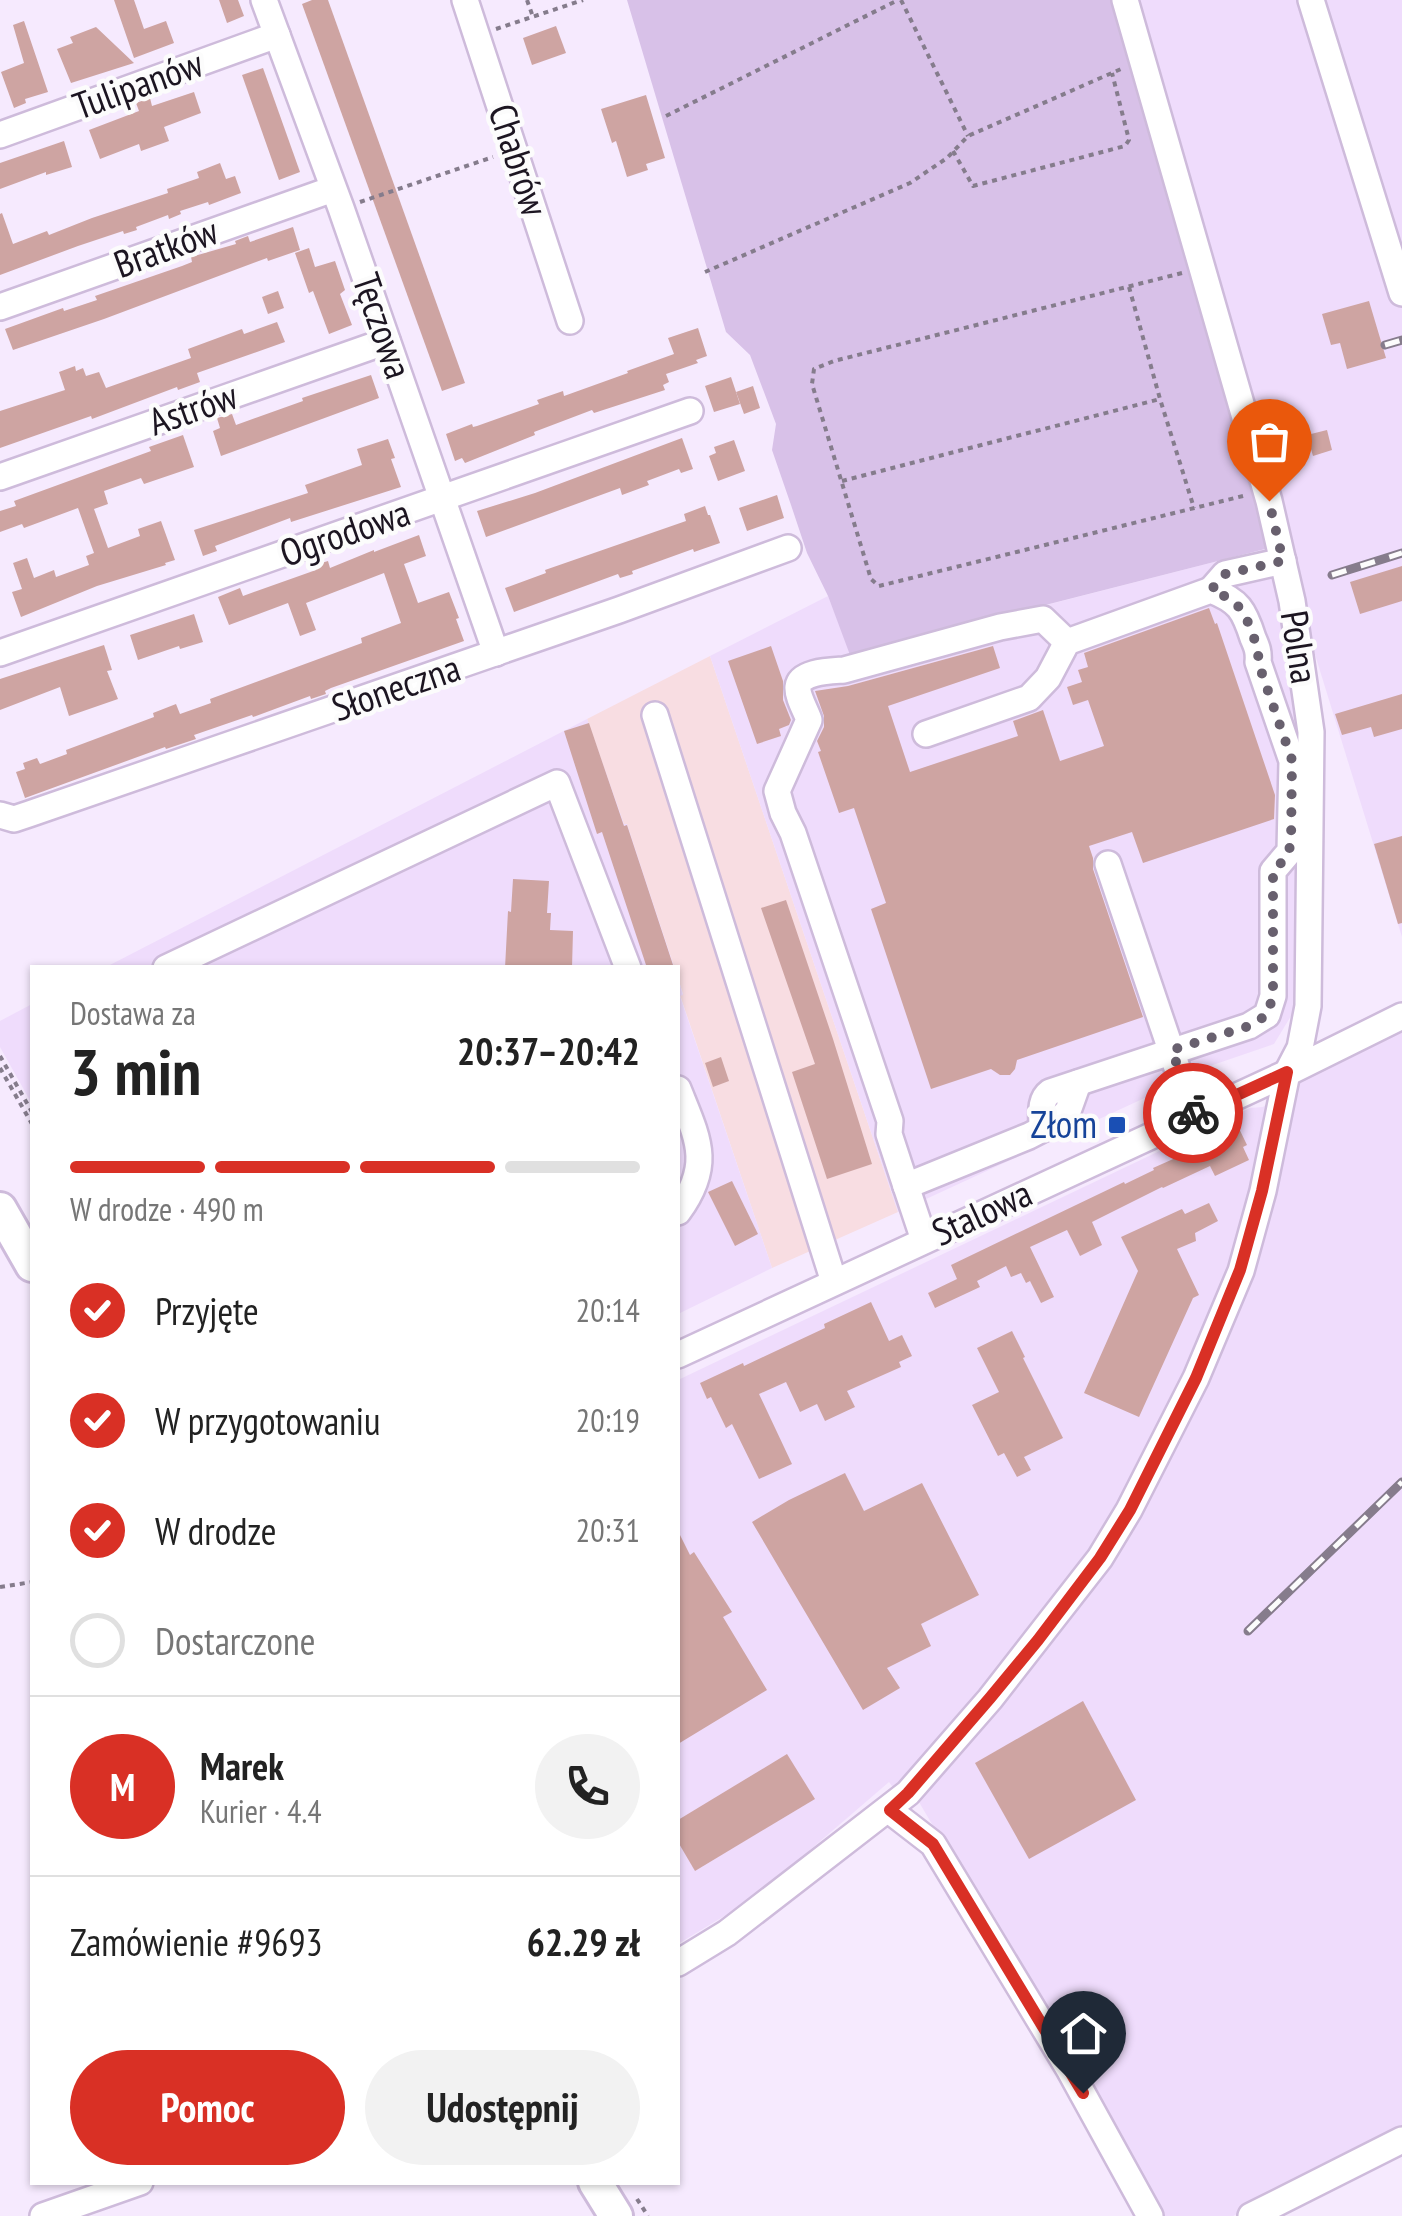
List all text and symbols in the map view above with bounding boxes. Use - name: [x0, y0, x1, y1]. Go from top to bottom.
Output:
- street label: Tulipanów: [66, 37, 209, 130]
- street label: Chabrów: [478, 97, 561, 222]
- street label: Bratków: [107, 205, 225, 288]
- street label: Tęczowa: [343, 266, 424, 385]
- street label: Astrów: [142, 370, 244, 445]
- pin: [1227, 399, 1312, 502]
- icon: bag: [1242, 414, 1297, 469]
- street label: Ogrodowa: [273, 487, 416, 577]
- street label: Polna: [1271, 607, 1330, 687]
- street label: Słoneczna: [325, 642, 466, 731]
- text: Dostawa za: [70, 992, 196, 1034]
- text: 20:37–20:42: [457, 1026, 640, 1075]
- text: 3 min: [70, 1029, 201, 1113]
- courier: [1143, 1063, 1243, 1163]
- icon: bike: [1166, 1086, 1221, 1141]
- place label: Złom: [1030, 1099, 1097, 1148]
- marker: Złom: [1106, 1114, 1128, 1136]
- street label: Stalowa: [924, 1167, 1039, 1256]
- text: W drodze · 490 m: [70, 1188, 264, 1230]
- icon: check: [70, 1283, 125, 1338]
- text: Przyjęte: [155, 1286, 259, 1335]
- text: 20:14: [576, 1289, 640, 1331]
- icon: check: [70, 1393, 125, 1448]
- text: W przygotowaniu: [155, 1396, 381, 1445]
- text: 20:19: [576, 1399, 640, 1441]
- icon: check: [70, 1503, 125, 1558]
- text: W drodze: [155, 1506, 277, 1555]
- text: 20:31: [576, 1509, 640, 1551]
- text: Dostarczone: [155, 1616, 315, 1665]
- button: phone: [535, 1734, 640, 1839]
- text: Marek: [200, 1741, 284, 1790]
- text: M: [110, 1762, 135, 1811]
- text: Kurier · 4.4: [200, 1790, 322, 1832]
- text: Zamówienie #9693: [70, 1917, 323, 1966]
- text: 62.29 zł: [527, 1917, 640, 1966]
- pin: [1041, 1991, 1126, 2094]
- icon: home: [1056, 2006, 1111, 2061]
- button: Pomoc: [70, 2050, 345, 2165]
- button: Udostępnij: [365, 2050, 640, 2165]

